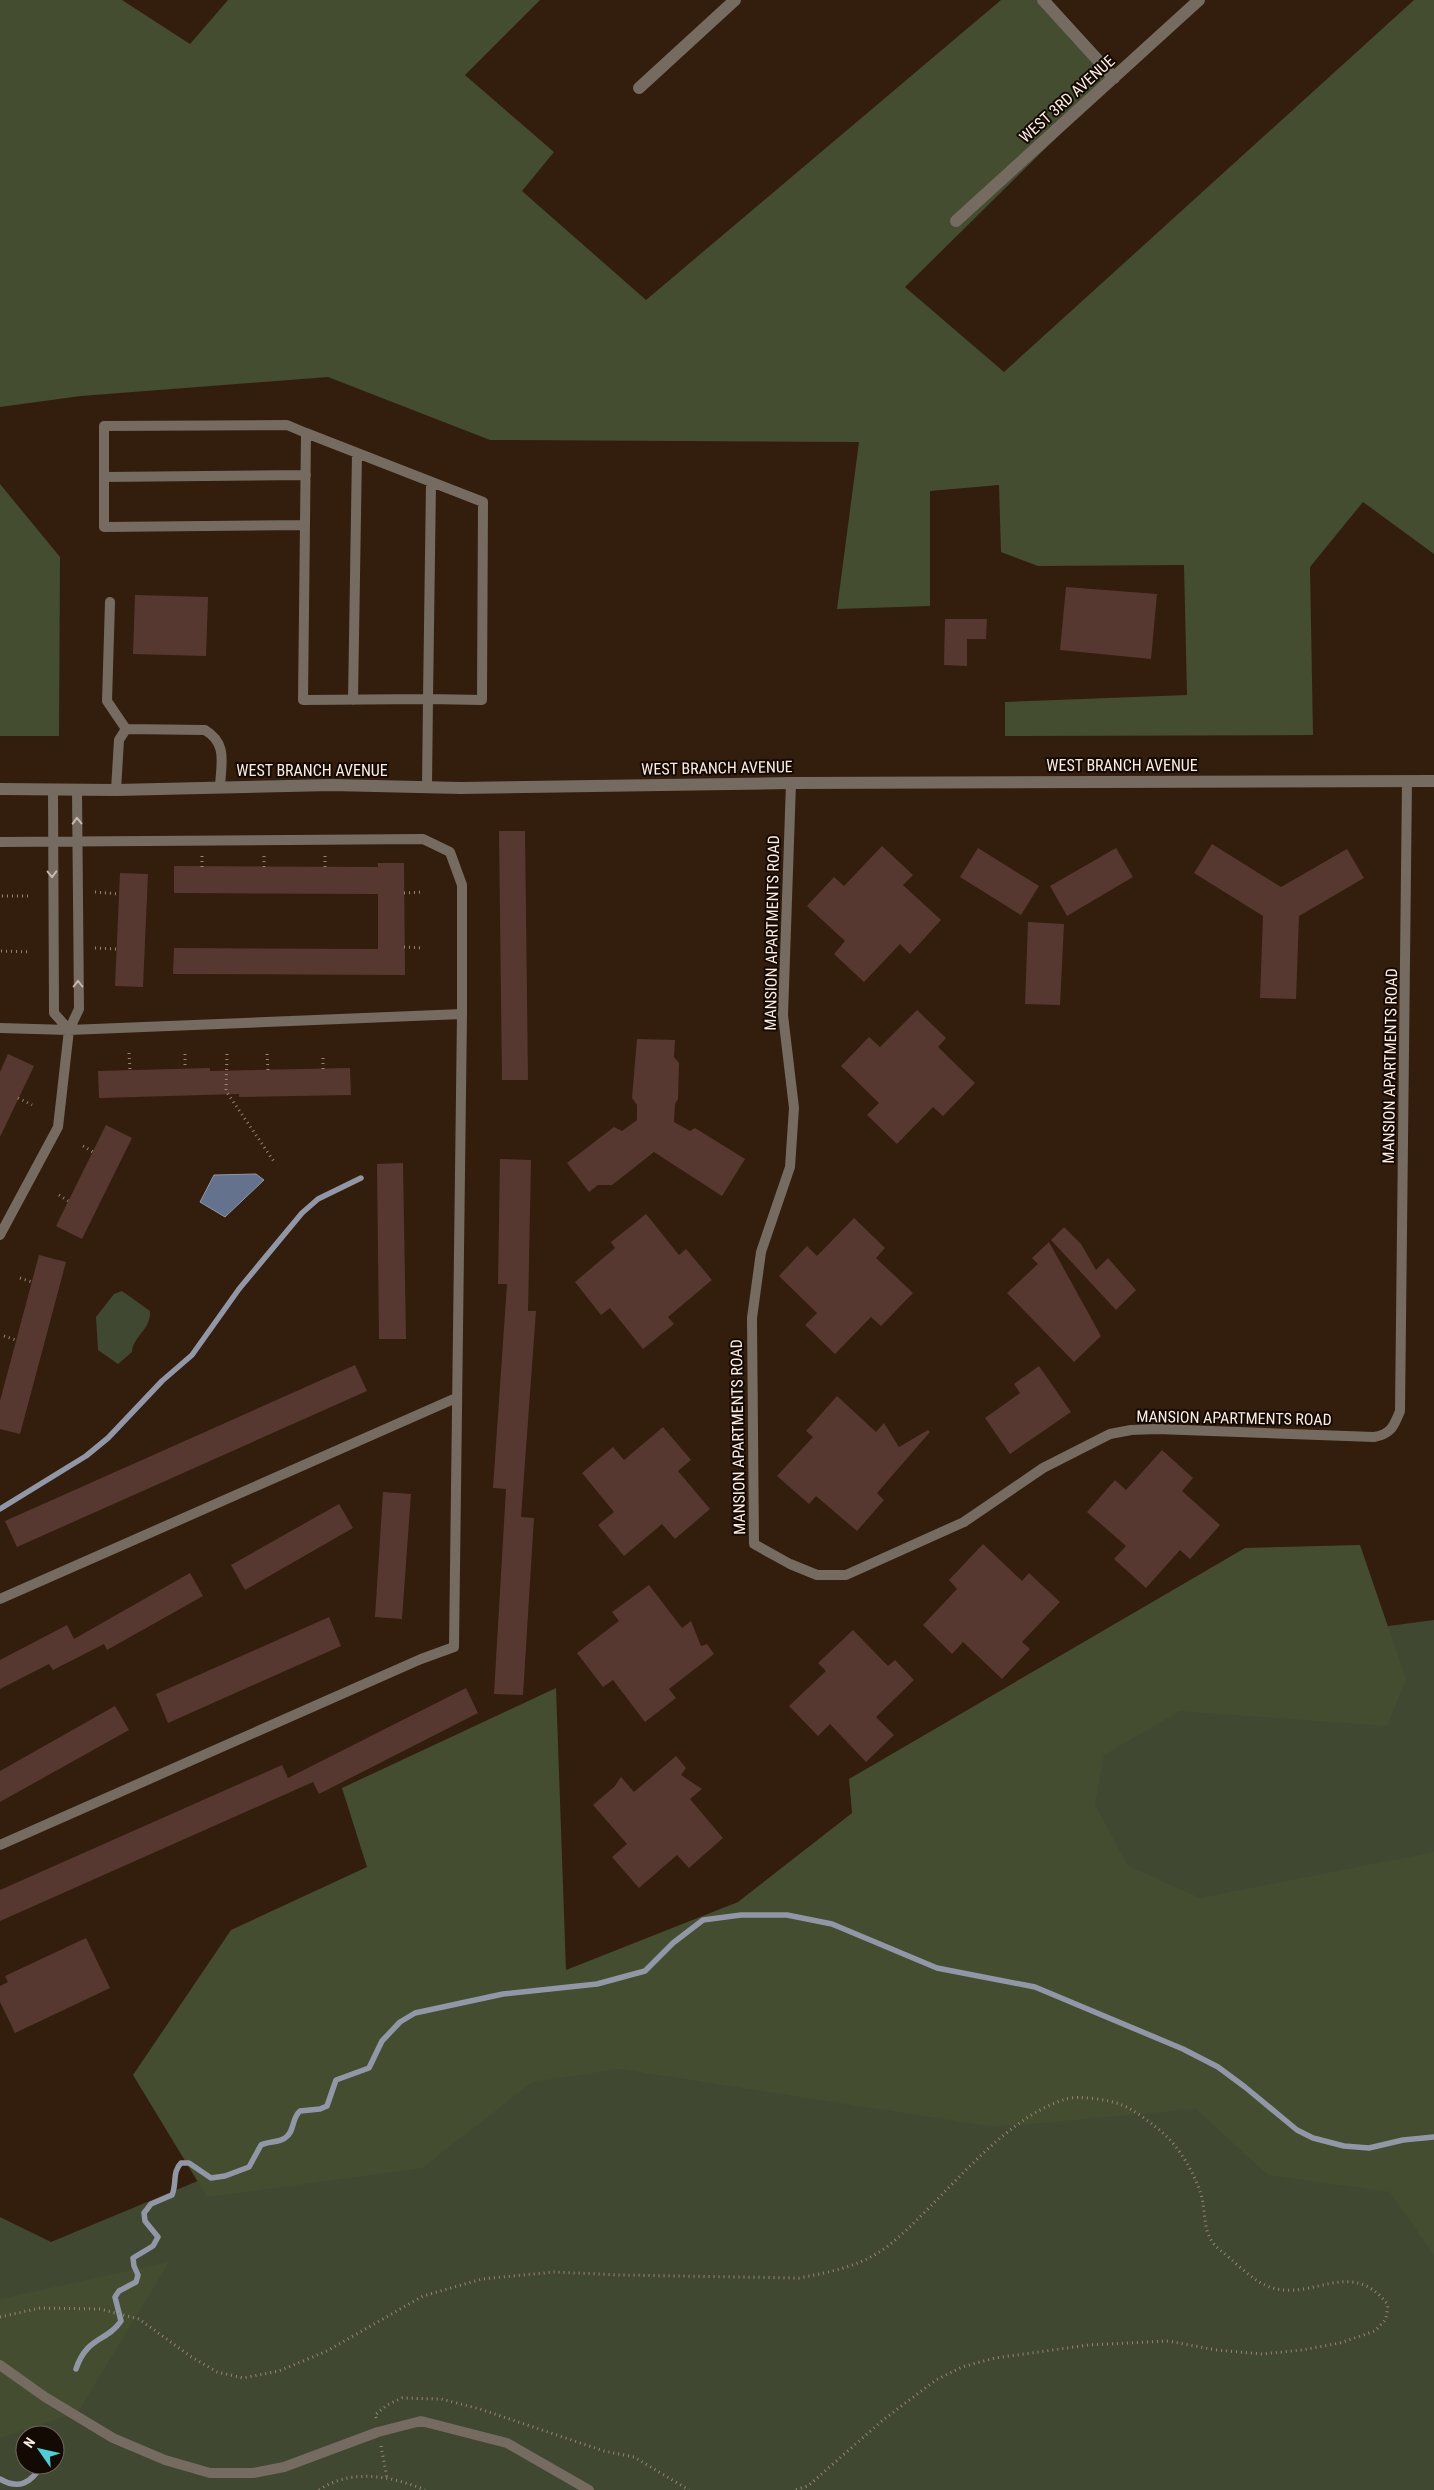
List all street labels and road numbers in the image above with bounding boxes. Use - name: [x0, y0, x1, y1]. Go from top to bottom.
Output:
- street label: WEST 3RD AVENUE: [1015, 51, 1119, 147]
- street label: WEST BRANCH AVENUE: [1046, 756, 1198, 775]
- street label: WEST BRANCH AVENUE: [641, 757, 793, 779]
- street label: WEST BRANCH AVENUE: [236, 761, 388, 780]
- street label: MANSION APARTMENTS ROAD: [761, 835, 783, 1031]
- street label: MANSION APARTMENTS ROAD: [1379, 968, 1401, 1164]
- street label: MANSION APARTMENTS ROAD: [727, 1339, 749, 1535]
- street label: MANSION APARTMENTS ROAD: [1136, 1407, 1332, 1429]

